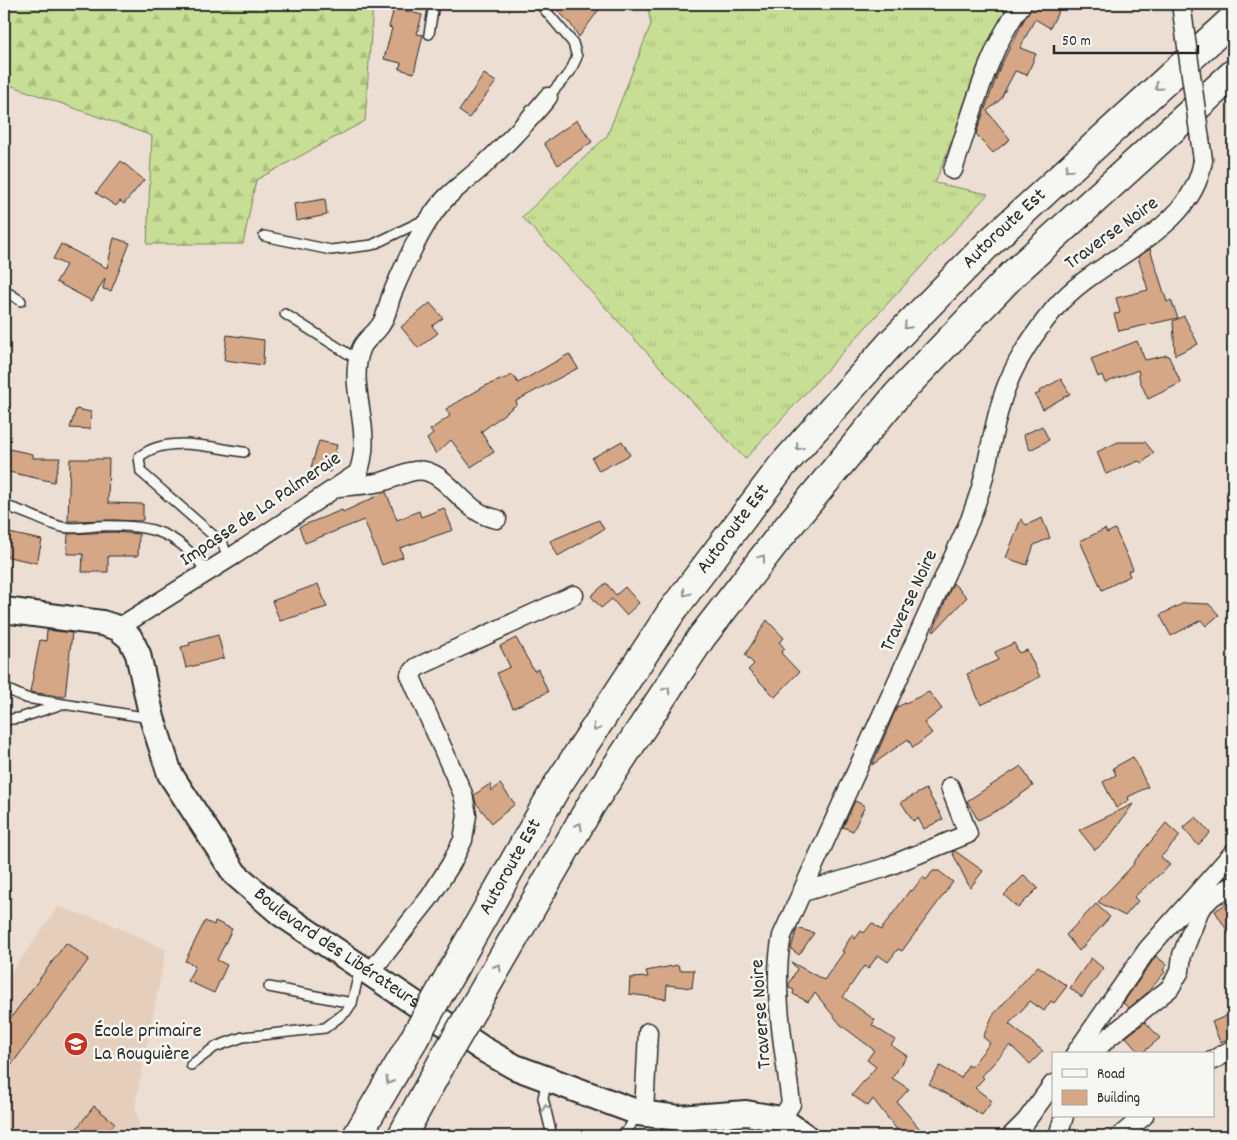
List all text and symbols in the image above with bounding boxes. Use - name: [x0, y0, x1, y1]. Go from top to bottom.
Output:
- scale bar: [1054, 22, 1198, 54]
- text: 50 m: [1062, 31, 1091, 53]
- one-way arrow: [1155, 81, 1164, 90]
- one-way arrow: [1065, 163, 1074, 172]
- street label: Autoroute Est: [956, 183, 1053, 276]
- street label: Traverse Noire: [1059, 190, 1165, 278]
- one-way arrow: [904, 321, 913, 330]
- one-way arrow: [795, 442, 804, 451]
- street label: Impasse de La Palmeraie: [175, 446, 347, 574]
- street label: Autoroute Est: [690, 479, 777, 580]
- street label: Traverse Noire: [874, 545, 946, 657]
- one-way arrow: [757, 555, 765, 564]
- one-way arrow: [683, 587, 692, 597]
- one-way arrow: [661, 686, 671, 695]
- one-way arrow: [592, 723, 602, 732]
- street label: Autoroute Est: [473, 814, 549, 920]
- one-way arrow: [573, 823, 583, 832]
- street label: Boulevard des Libérateurs: [247, 881, 425, 1017]
- street label: Traverse Noire: [744, 958, 780, 1070]
- one-way arrow: [491, 963, 501, 972]
- place label: École primaire La Rouguière: [94, 1018, 202, 1069]
- school or university icon: École primaire La Rouguière: [63, 1031, 89, 1057]
- legend: [1052, 1052, 1214, 1118]
- text: Road: [1097, 1064, 1125, 1086]
- one-way arrow: [386, 1076, 396, 1085]
- text: Building: [1097, 1088, 1140, 1110]
- one-way arrow: [541, 1104, 551, 1112]

